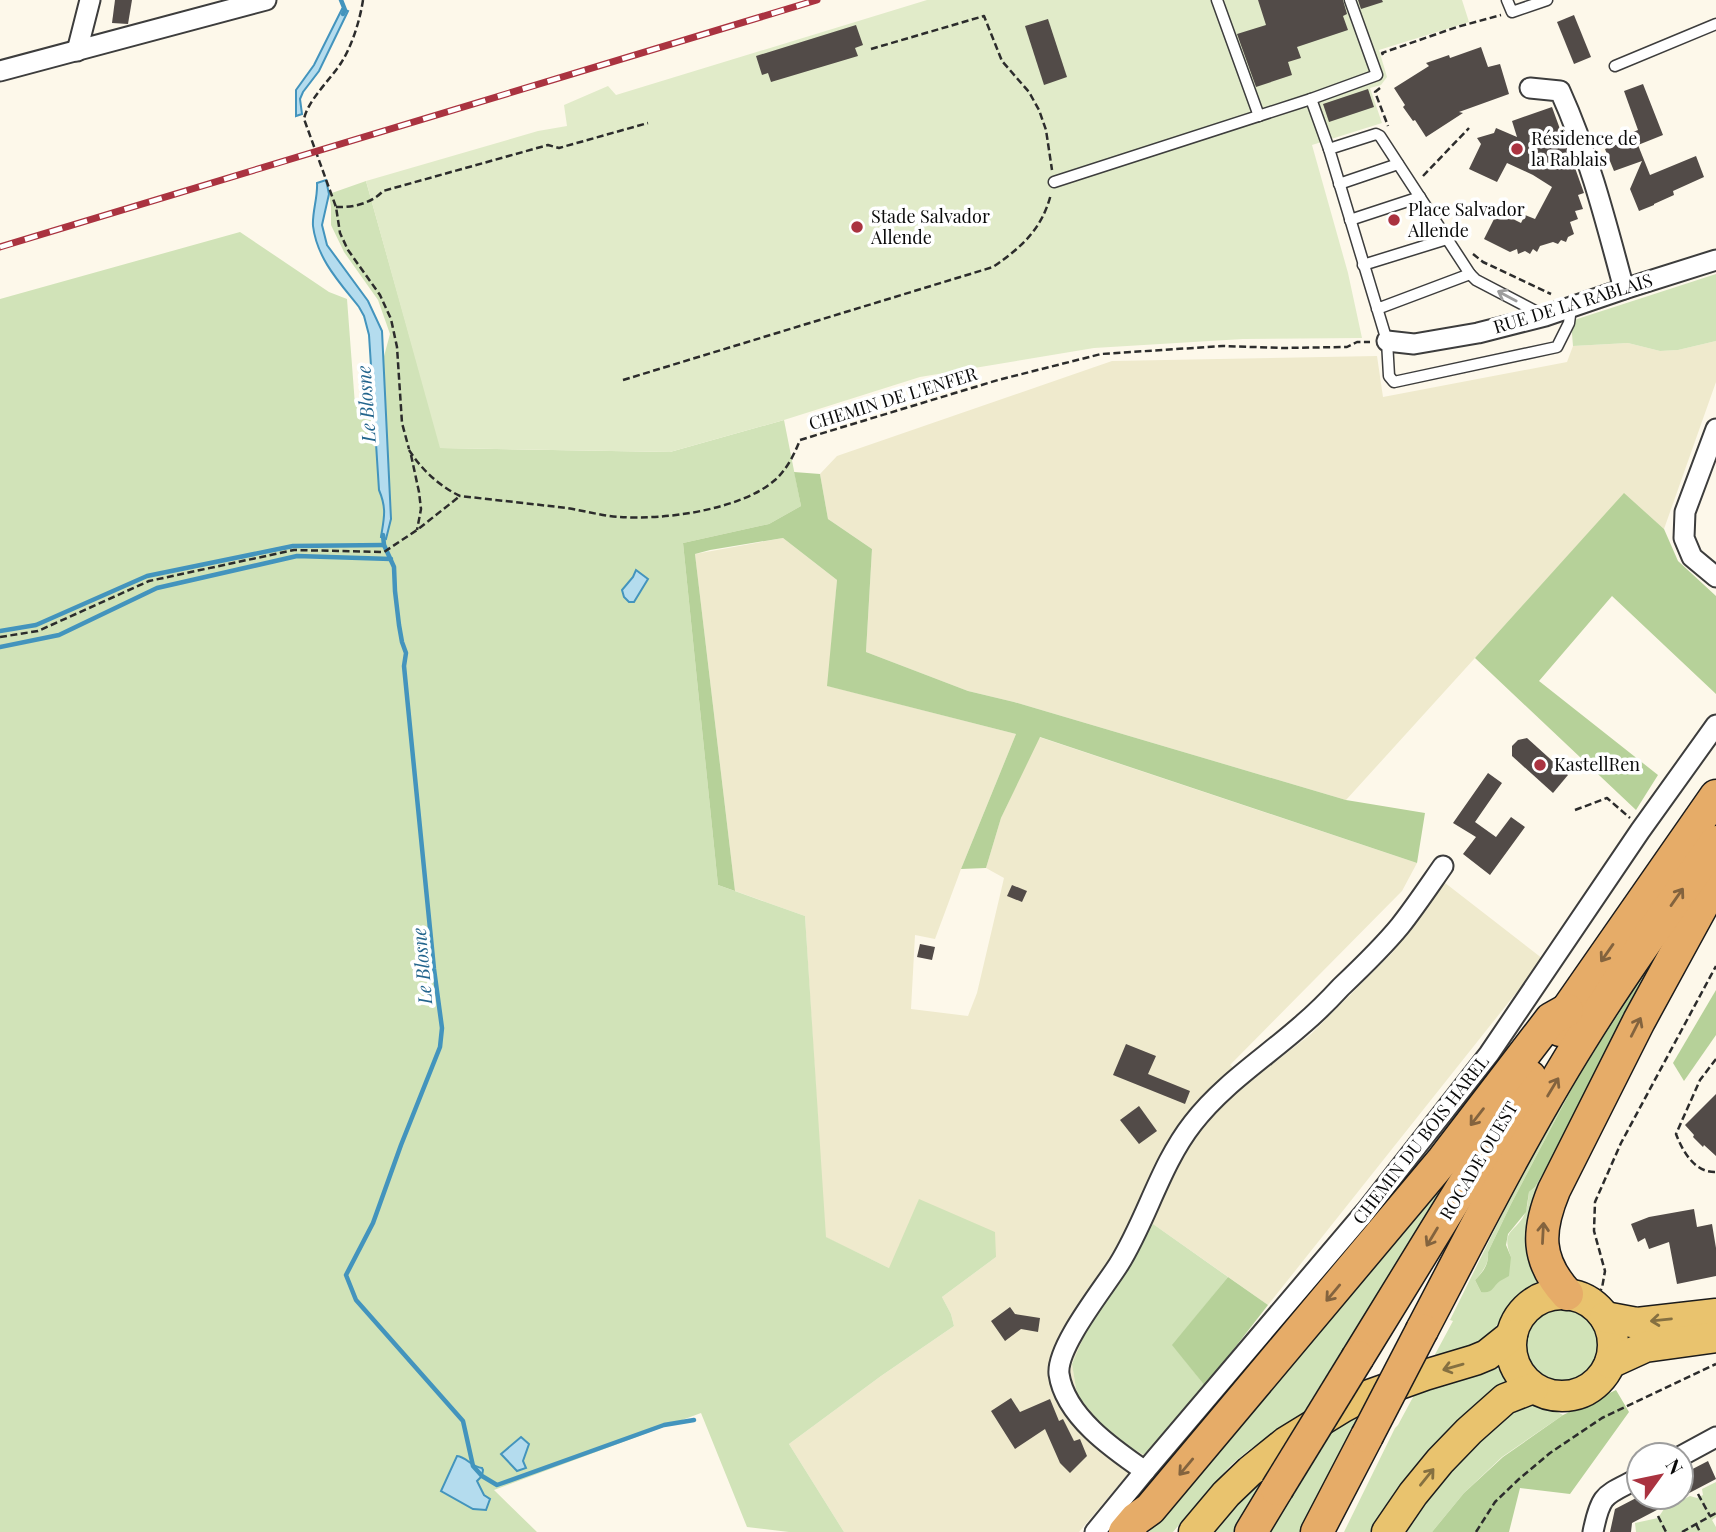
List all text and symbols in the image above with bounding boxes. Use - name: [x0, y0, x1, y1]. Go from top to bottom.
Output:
- place label: Résidence de la Rablais: [1531, 126, 1637, 171]
- marker: Résidence de la Rablais: [1509, 141, 1525, 157]
- place label: Place Salvador Allende: [1407, 197, 1525, 242]
- place label: Stade Salvador Allende: [870, 204, 990, 249]
- marker: Place Salvador Allende: [1386, 212, 1402, 228]
- marker: Stade Salvador Allende: [849, 219, 865, 235]
- street label: RUE DE LA RABLAIS: [1490, 267, 1655, 339]
- one-way arrow: [1497, 289, 1518, 302]
- street label: CHEMIN DE L'ENFER: [806, 361, 980, 435]
- water label: Le Blosne: [349, 365, 381, 444]
- place label: KastellRen: [1554, 752, 1640, 776]
- marker: KastellRen: [1532, 757, 1548, 773]
- one-way arrow: [1670, 888, 1684, 907]
- water label: Le Blosne: [405, 927, 437, 1007]
- one-way arrow: [1600, 943, 1614, 962]
- one-way arrow: [1630, 1017, 1643, 1038]
- street label: CHEMIN DU BOIS HAREL: [1347, 1050, 1494, 1229]
- one-way arrow: [1546, 1078, 1560, 1098]
- street label: ROCADE OUEST: [1433, 1097, 1523, 1224]
- one-way arrow: [1469, 1108, 1484, 1126]
- one-way arrow: [1537, 1222, 1550, 1245]
- one-way arrow: [1425, 1226, 1439, 1246]
- one-way arrow: [1325, 1284, 1341, 1302]
- one-way arrow: [1650, 1314, 1672, 1327]
- one-way arrow: [1442, 1361, 1465, 1374]
- north arrow: [1625, 1441, 1695, 1511]
- text: N: [1660, 1453, 1690, 1479]
- one-way arrow: [1178, 1458, 1194, 1476]
- one-way arrow: [1419, 1468, 1435, 1486]

